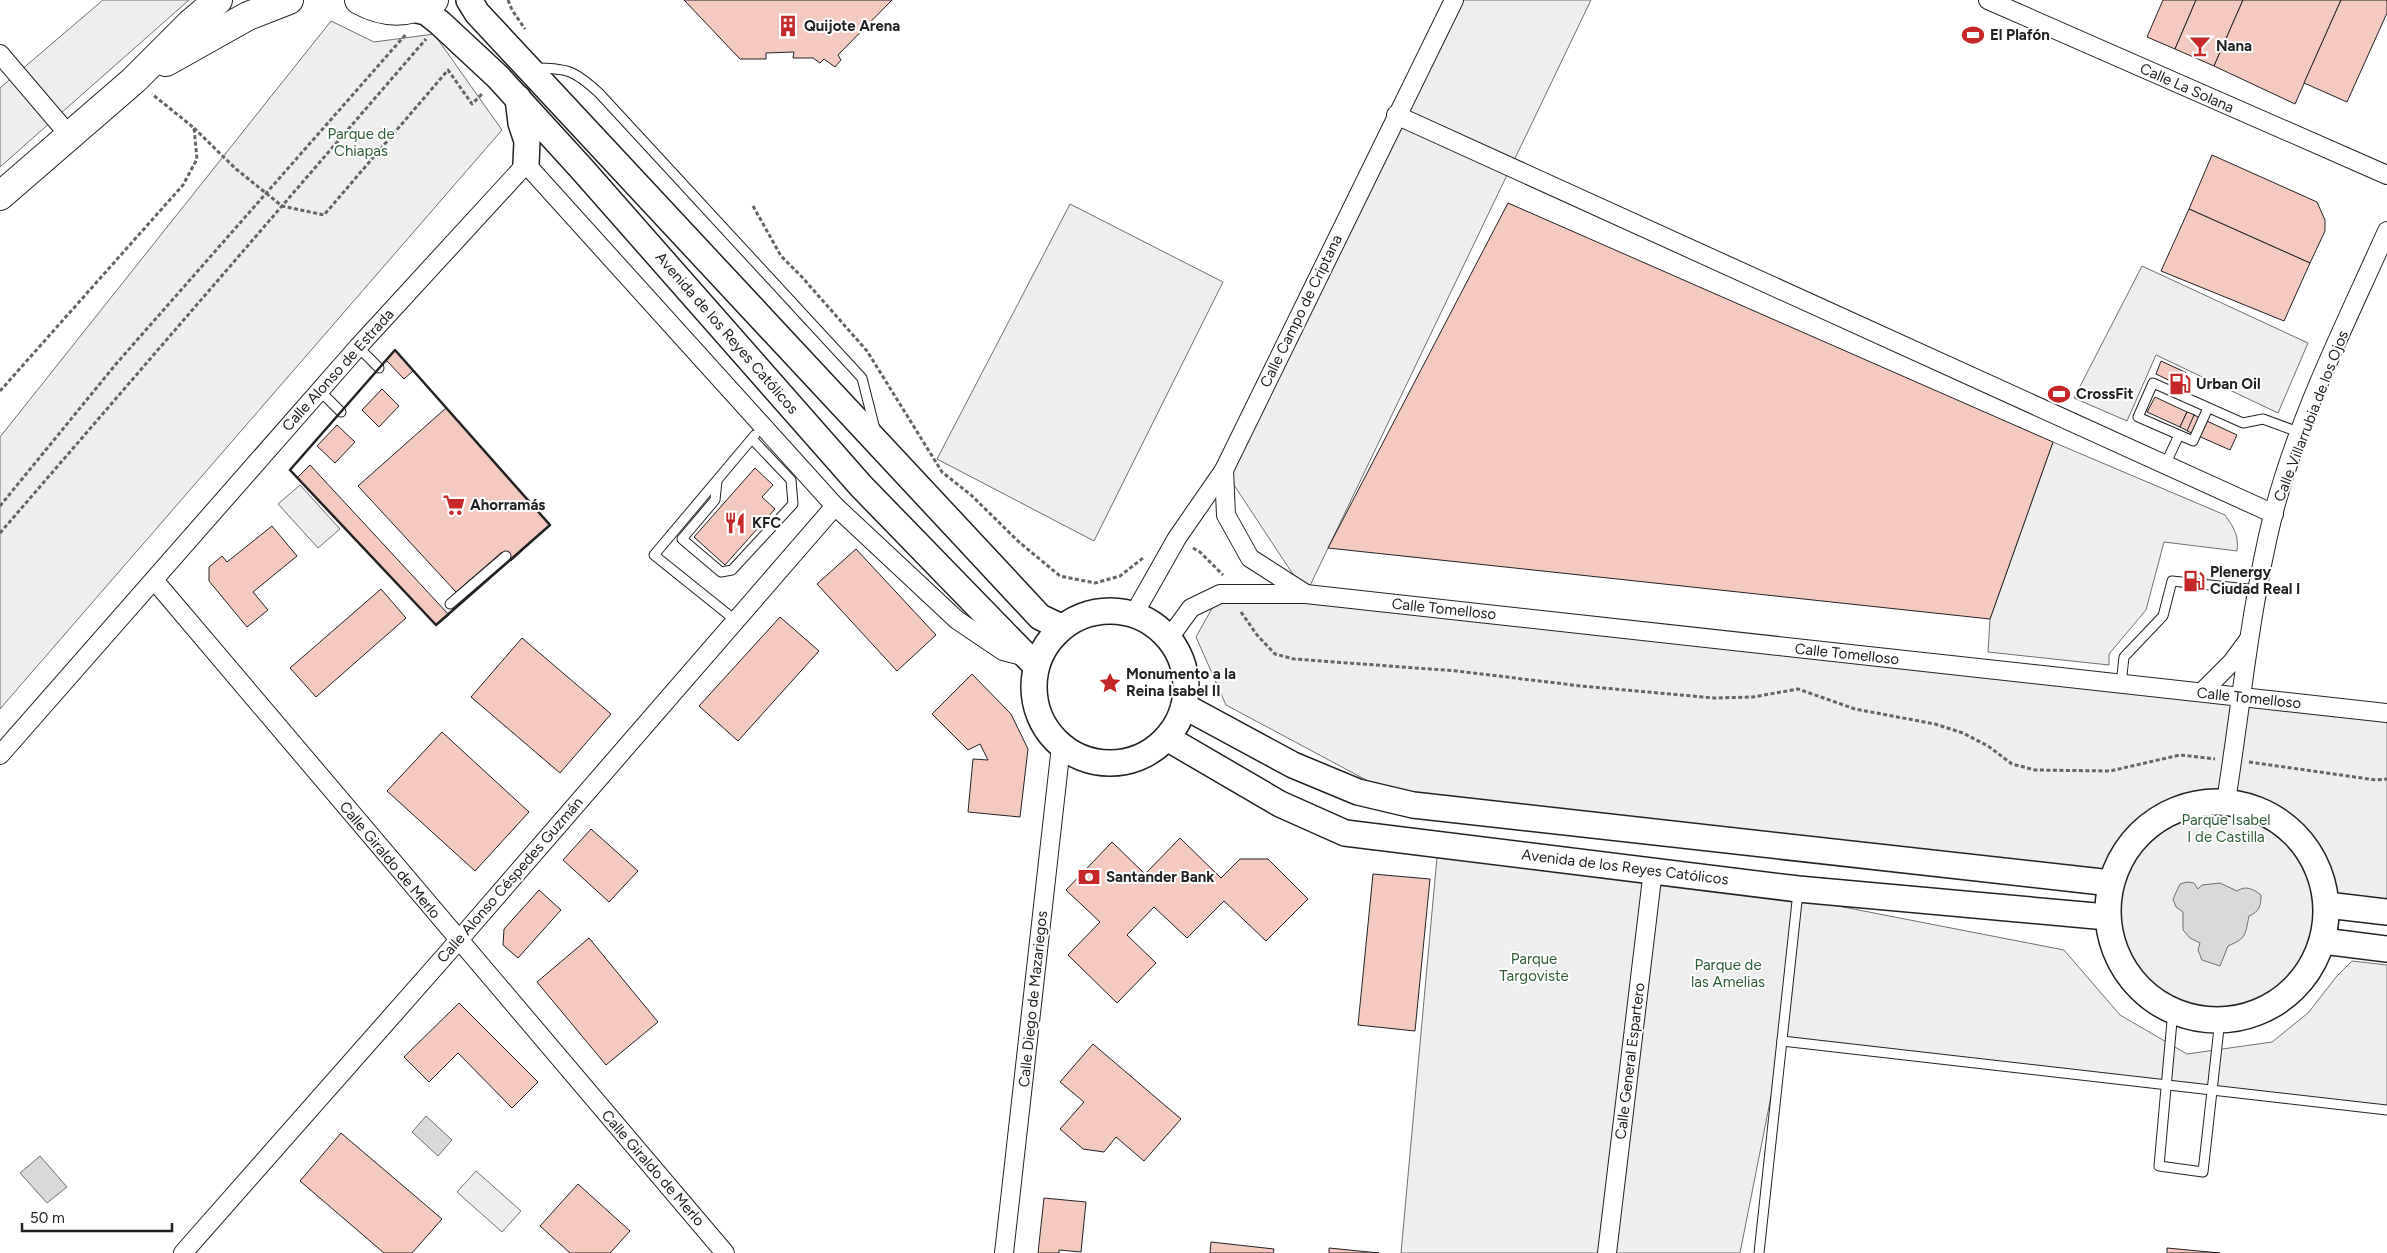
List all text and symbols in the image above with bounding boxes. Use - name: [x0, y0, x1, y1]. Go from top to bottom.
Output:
- building icon: Quijote Arena: [775, 13, 801, 39]
- place label: Quijote Arena: [804, 17, 900, 35]
- sports icon: El Plafón: [1960, 22, 1986, 48]
- place label: El Plafón: [1990, 26, 2050, 44]
- bar icon: Nana: [2187, 33, 2213, 59]
- place label: Nana: [2216, 37, 2252, 55]
- street label: Calle La Solana: [2137, 59, 2237, 117]
- park label: Parque de Chiapas: [327, 125, 395, 160]
- street label: Calle Campo de Criptana: [1256, 232, 1346, 390]
- street label: Avenida de los Reyes Católicos: [652, 248, 802, 418]
- street label: Calle Alonso de Estrada: [278, 305, 398, 435]
- street label: Calle Villarrubia de los Ojos: [2270, 328, 2352, 504]
- fuel station icon: Urban Oil: [2167, 371, 2193, 397]
- place label: Urban Oil: [2196, 375, 2261, 393]
- sports icon: CrossFit: [2046, 381, 2072, 407]
- place label: CrossFit: [2076, 385, 2134, 403]
- supermarket icon: Ahorramás: [441, 492, 467, 518]
- place label: Ahorramás: [470, 496, 545, 514]
- restaurant icon: KFC: [722, 510, 748, 536]
- place label: KFC: [752, 514, 781, 532]
- place label: Plenergy Ciudad Real I: [2210, 563, 2300, 598]
- fuel station icon: Plenergy Ciudad Real I: [2181, 568, 2207, 594]
- street label: Calle Tomelloso: [1391, 595, 1497, 623]
- street label: Calle Tomelloso: [1794, 640, 1900, 668]
- place label: Monumento a la Reina Isabel II: [1126, 665, 1236, 700]
- place icon: Monumento a la Reina Isabel II: [1097, 670, 1123, 696]
- street label: Calle Tomelloso: [2196, 684, 2302, 712]
- street label: Calle Alonso Céspedes Guzmán: [433, 794, 587, 966]
- street label: Calle Giraldo de Merlo: [336, 798, 445, 923]
- park label: Parque Isabel I de Castilla: [2181, 811, 2271, 846]
- street label: Avenida de los Reyes Católicos: [1520, 845, 1730, 889]
- bank icon: Santander Bank: [1076, 864, 1102, 890]
- place label: Santander Bank: [1106, 868, 1214, 886]
- street label: Calle Diego de Mazariegos: [1015, 910, 1051, 1088]
- park label: Parque Targoviste: [1499, 950, 1569, 985]
- park label: Parque de las Amelias: [1691, 956, 1765, 991]
- street label: Calle General Espartero: [1611, 981, 1649, 1140]
- street label: Calle Giraldo de Merlo: [598, 1106, 708, 1230]
- scale bar: [22, 1200, 172, 1232]
- text: 50 m: [30, 1209, 65, 1227]

